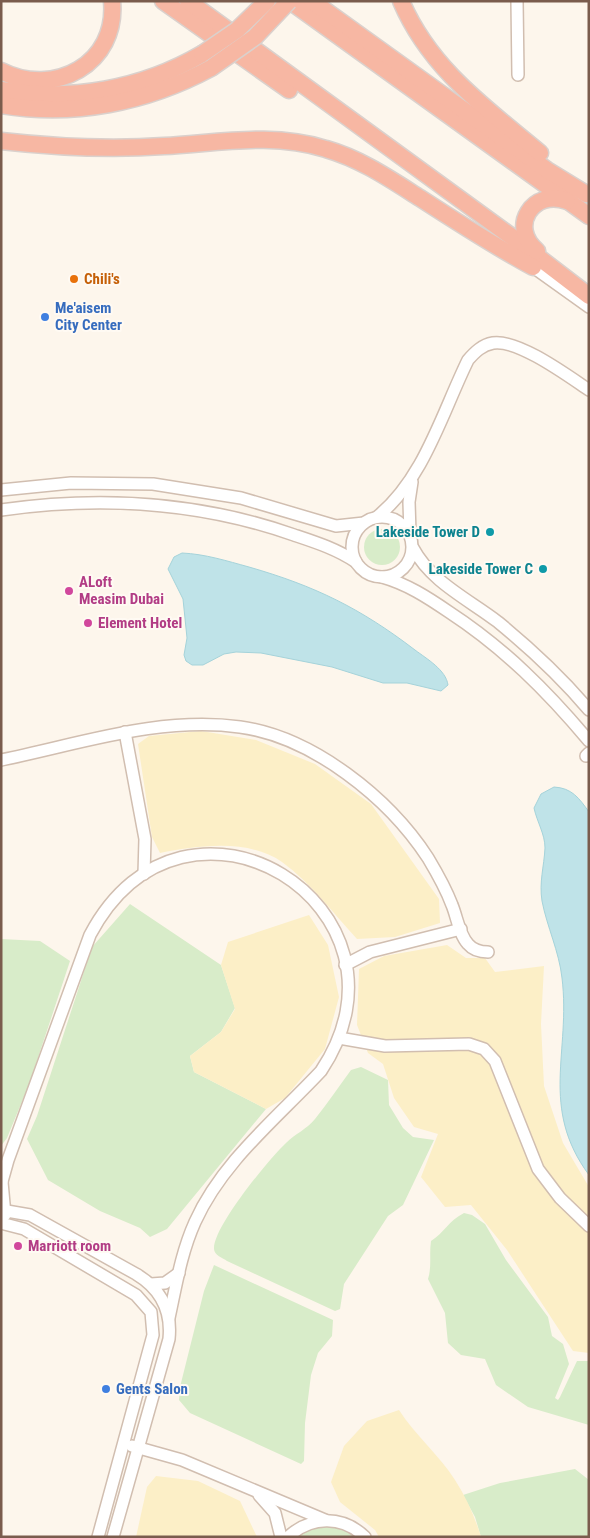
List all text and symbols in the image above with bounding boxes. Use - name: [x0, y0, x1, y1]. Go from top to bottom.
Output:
- place label: Chili's: [84, 270, 120, 288]
- marker: Chili's: [68, 273, 80, 285]
- place label: Me'aisem City Center: [55, 299, 122, 334]
- marker: Me'aisem City Center: [39, 311, 51, 323]
- place label: Lakeside Tower D: [376, 523, 480, 541]
- marker: Lakeside Tower D: [484, 526, 496, 538]
- place label: Lakeside Tower C: [429, 560, 533, 578]
- marker: Lakeside Tower C: [537, 563, 549, 575]
- place label: ALoft Measim Dubai: [79, 573, 164, 608]
- marker: ALoft Measim Dubai: [63, 585, 75, 597]
- place label: Element Hotel: [98, 614, 182, 632]
- marker: Element Hotel: [82, 617, 94, 629]
- place label: Marriott room: [28, 1237, 111, 1255]
- marker: Marriott room: [12, 1240, 24, 1252]
- place label: Gents Salon: [116, 1380, 188, 1398]
- marker: Gents Salon: [100, 1383, 112, 1395]

